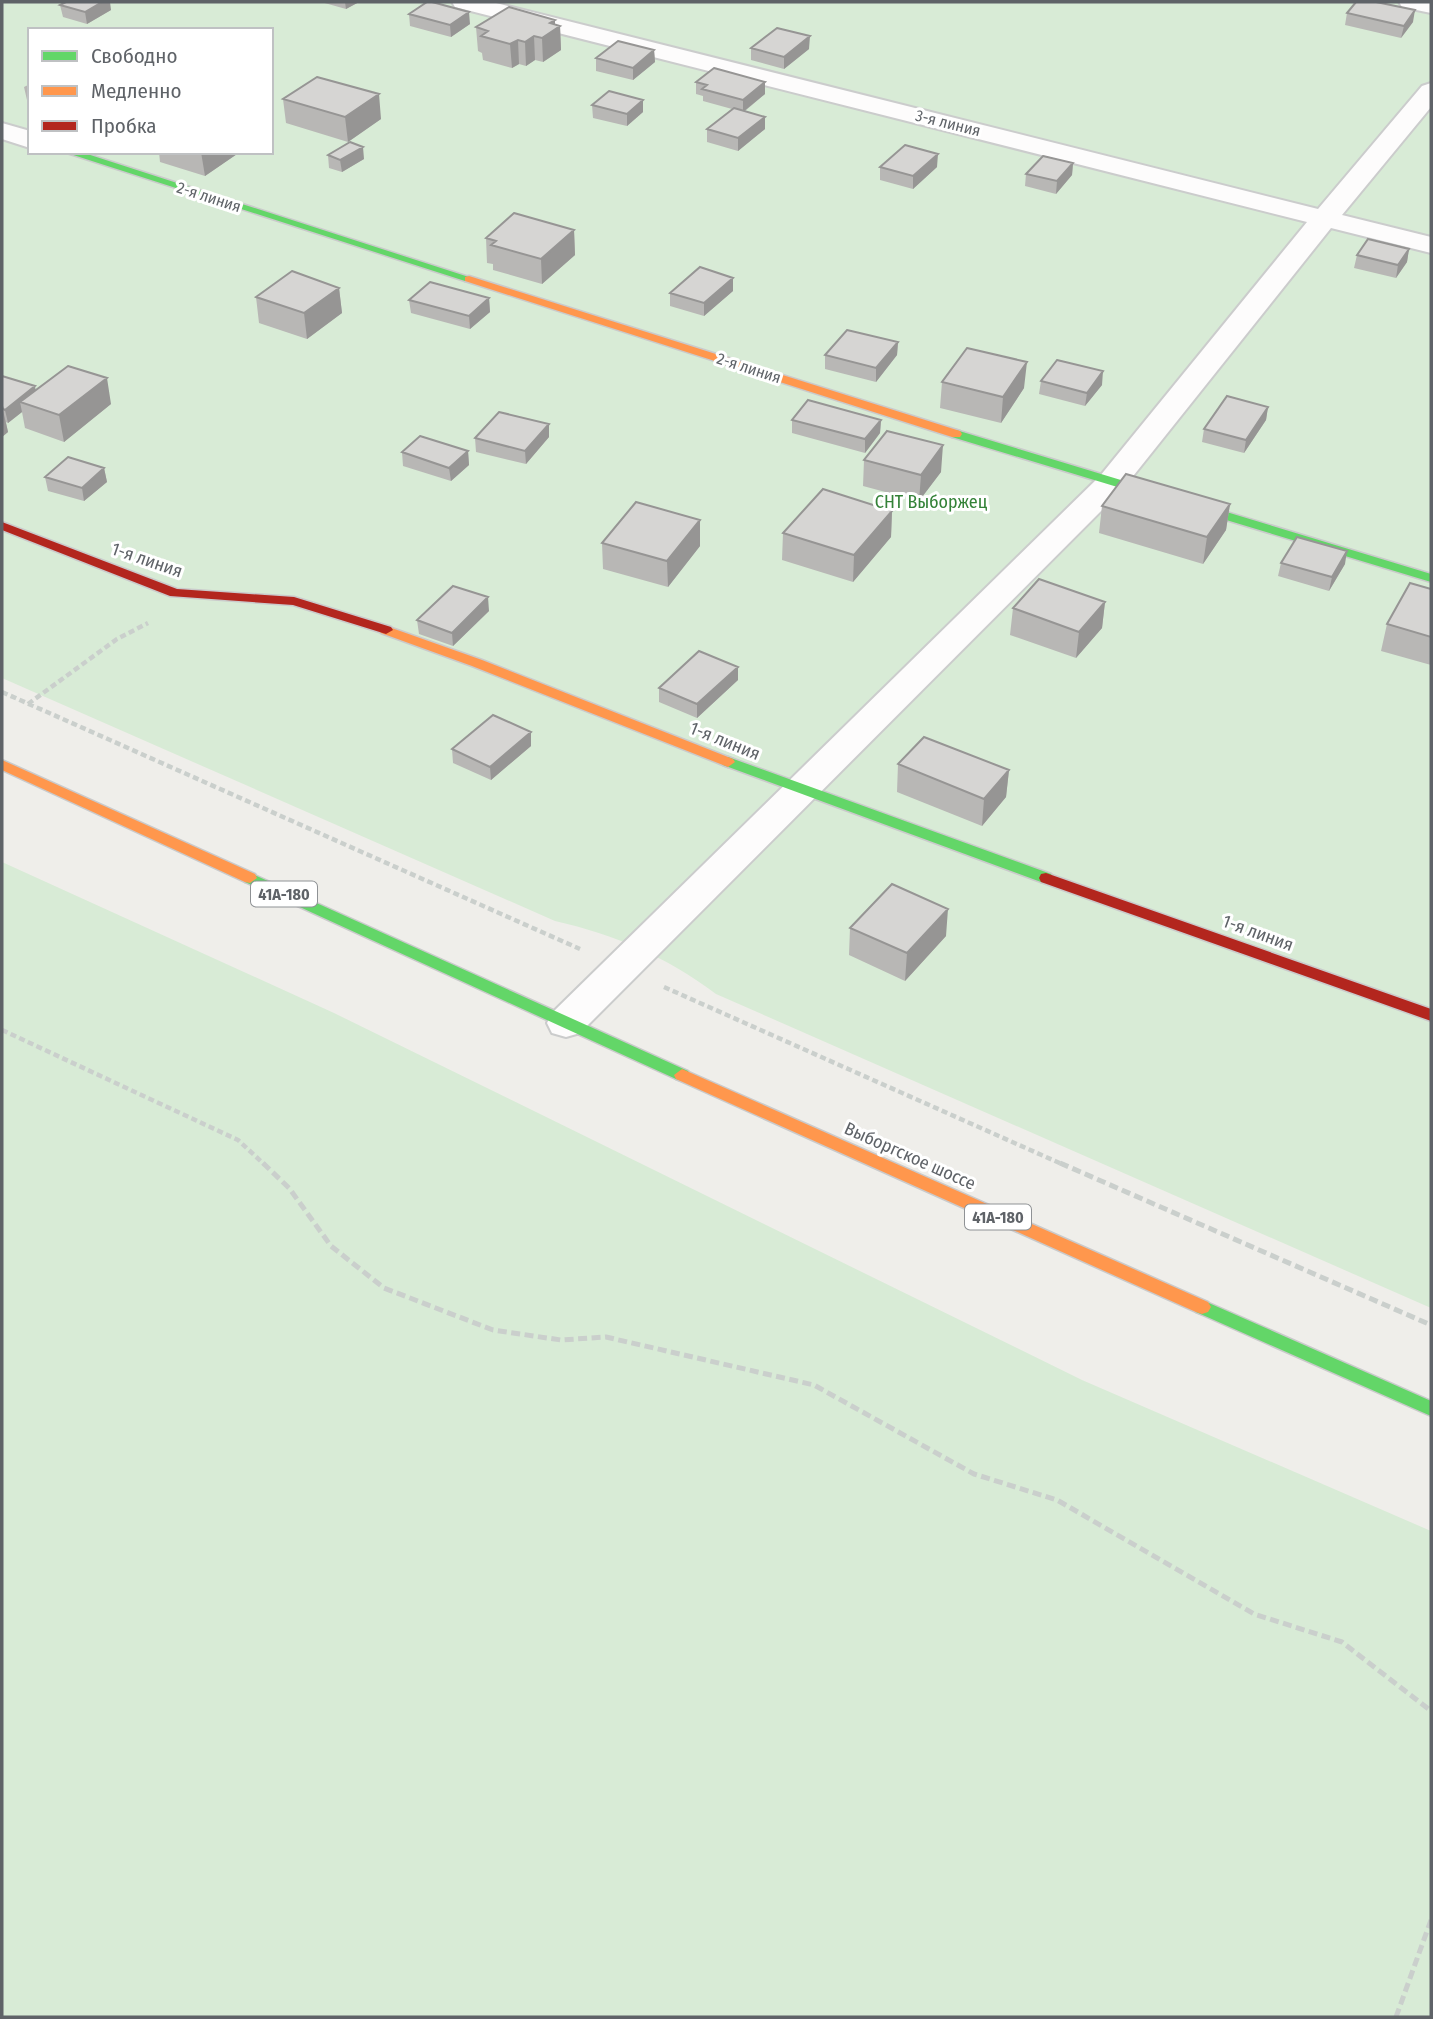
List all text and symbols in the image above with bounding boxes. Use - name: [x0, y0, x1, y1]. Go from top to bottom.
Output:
- legend: [28, 28, 273, 154]
- text: Свободно: [91, 43, 177, 69]
- text: Медленно: [91, 78, 181, 104]
- street label: 3-я линия: [913, 106, 983, 140]
- text: Пробка: [91, 113, 157, 139]
- street label: 2-я линия: [175, 178, 243, 216]
- street label: 2-я линия: [715, 349, 783, 387]
- park label: СНТ Выборжец: [875, 491, 988, 513]
- street label: 1-я линия: [109, 538, 185, 582]
- street label: 1-я линия: [687, 717, 763, 765]
- road number: 41А-180: [251, 881, 317, 906]
- street label: 1-я линия: [1220, 910, 1296, 956]
- street label: Выборгское шоссе: [841, 1117, 979, 1195]
- road number: 41А-180: [965, 1204, 1031, 1230]

